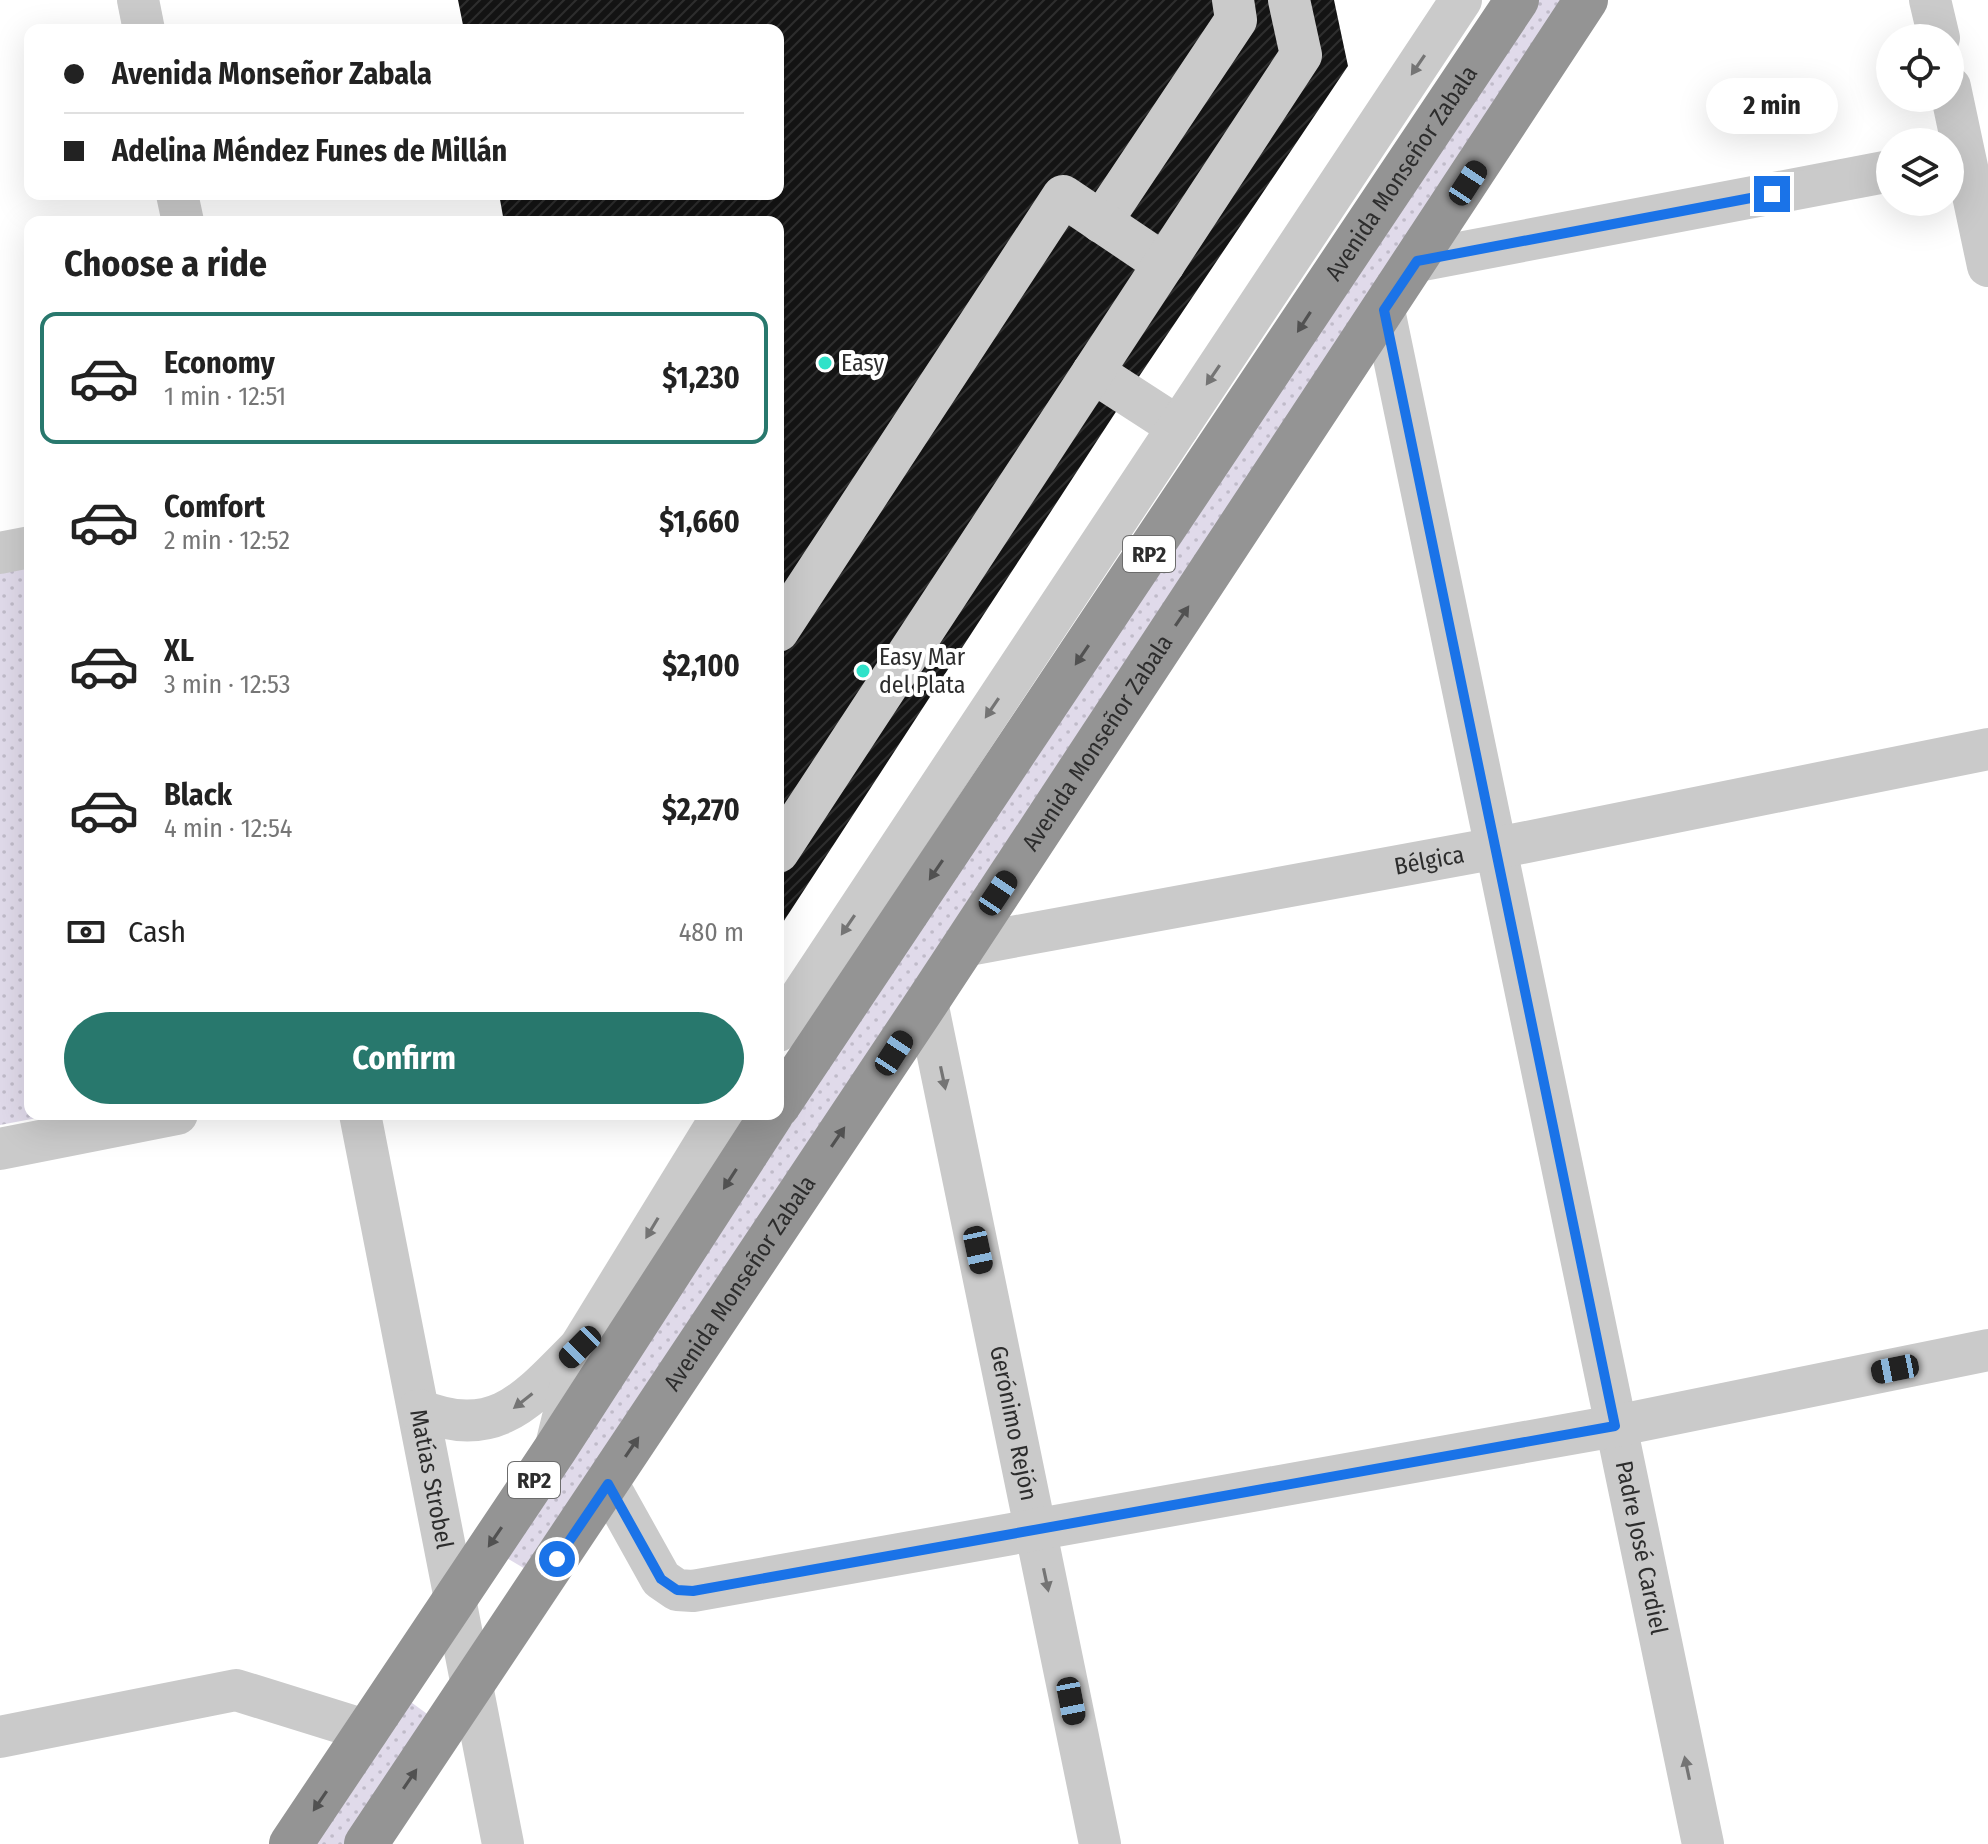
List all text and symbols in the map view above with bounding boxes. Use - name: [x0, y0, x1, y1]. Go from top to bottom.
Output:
- map controls: [1876, 24, 1964, 216]
- button: locate: [1876, 24, 1964, 112]
- one-way arrow: [1412, 54, 1426, 76]
- text: Avenida Monseñor Zabala: [112, 56, 432, 92]
- street label: Avenida Monseñor Zabala: [1320, 60, 1483, 286]
- callout: 2 min: [1706, 78, 1838, 134]
- text: 2 min: [1743, 90, 1801, 121]
- button: layers: [1876, 128, 1964, 216]
- text: Adelina Méndez Funes de Millán: [112, 133, 507, 169]
- car: [1445, 156, 1491, 210]
- route end: [1754, 176, 1790, 212]
- text: Choose a ride: [64, 242, 267, 286]
- one-way arrow: [1297, 311, 1312, 333]
- icon: car: [68, 342, 140, 414]
- text: Economy: [164, 345, 275, 381]
- place label: Easy: [841, 349, 884, 377]
- marker: Easy: [816, 354, 834, 372]
- text: $1,230: [662, 360, 740, 396]
- one-way arrow: [1206, 364, 1220, 386]
- text: 1 min · 12:51: [164, 381, 286, 412]
- icon: car: [68, 486, 140, 558]
- text: Comfort: [164, 489, 265, 525]
- text: $1,660: [659, 504, 740, 540]
- text: 2 min · 12:52: [164, 525, 290, 556]
- road number: RP2: [1123, 536, 1175, 572]
- one-way arrow: [1174, 605, 1188, 627]
- icon: car: [68, 630, 140, 702]
- street label: Avenida Monseñor Zabala: [1016, 630, 1179, 856]
- text: XL: [164, 633, 194, 669]
- place label: Easy Mar del Plata: [879, 643, 966, 699]
- one-way arrow: [1074, 644, 1089, 665]
- text: $2,100: [662, 648, 740, 684]
- marker: Easy Mar del Plata: [854, 662, 872, 680]
- text: 3 min · 12:53: [164, 669, 291, 700]
- one-way arrow: [984, 698, 999, 719]
- icon: car: [68, 774, 140, 846]
- text: Black: [164, 777, 232, 813]
- text: $2,270: [662, 792, 740, 828]
- text: 4 min · 12:54: [164, 813, 292, 844]
- street label: Bélgica: [1392, 840, 1466, 881]
- one-way arrow: [929, 860, 944, 881]
- car: [975, 866, 1021, 920]
- icon: cash: [64, 910, 108, 954]
- text: Cash: [128, 914, 186, 950]
- one-way arrow: [841, 915, 856, 936]
- text: 480 m: [679, 917, 744, 948]
- button: Confirm: [64, 1012, 744, 1104]
- car: [871, 1026, 917, 1080]
- one-way arrow: [937, 1066, 950, 1091]
- one-way arrow: [830, 1126, 845, 1147]
- one-way arrow: [723, 1169, 738, 1190]
- street label: Avenida Monseñor Zabala: [658, 1170, 821, 1396]
- one-way arrow: [646, 1217, 660, 1239]
- car: [961, 1224, 995, 1276]
- car: [555, 1322, 605, 1372]
- street label: Gerónimo Rejón: [984, 1343, 1043, 1503]
- car: [1869, 1353, 1921, 1385]
- one-way arrow: [513, 1392, 533, 1409]
- street label: Matías Strobel: [404, 1407, 459, 1551]
- one-way arrow: [624, 1436, 639, 1457]
- street label: Padre José Cardiel: [1610, 1458, 1673, 1637]
- road number: RP2: [508, 1462, 560, 1498]
- one-way arrow: [488, 1527, 503, 1548]
- route start: [539, 1541, 575, 1577]
- one-way arrow: [1040, 1567, 1053, 1592]
- car: [1055, 1675, 1087, 1727]
- one-way arrow: [1680, 1755, 1693, 1780]
- one-way arrow: [402, 1768, 416, 1790]
- one-way arrow: [313, 1790, 328, 1811]

